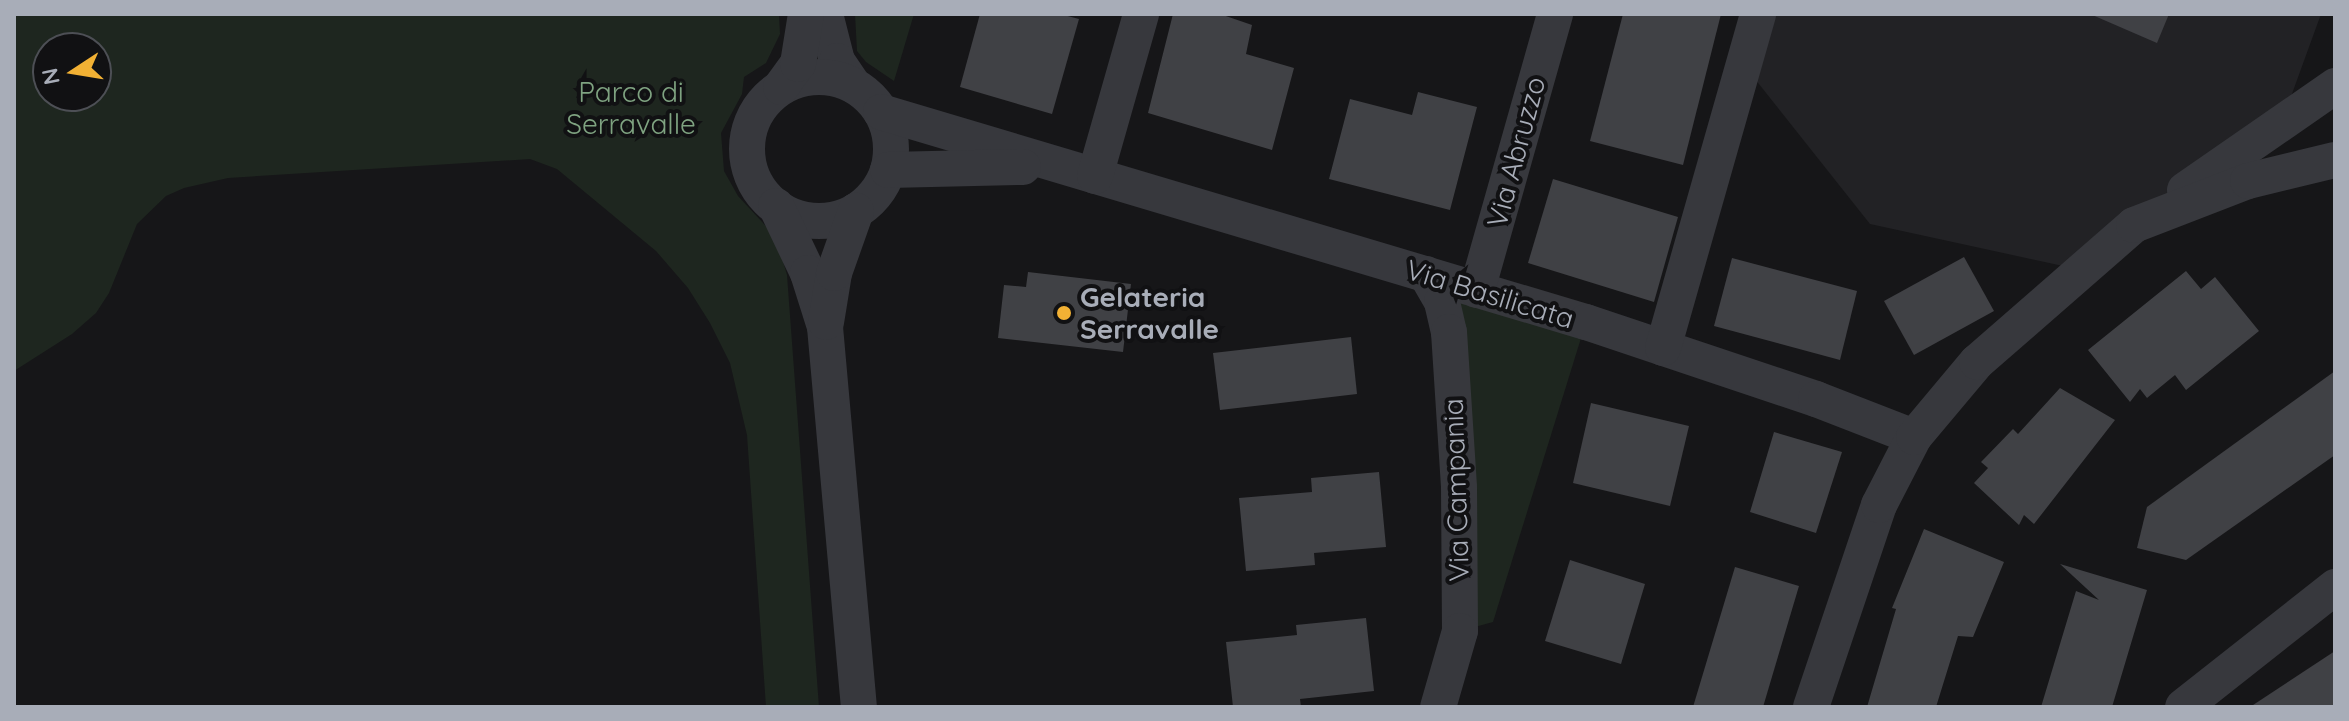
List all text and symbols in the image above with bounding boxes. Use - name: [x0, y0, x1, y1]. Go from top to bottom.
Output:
- north arrow: [32, 32, 112, 112]
- text: N: [35, 66, 66, 87]
- street label: Via Abruzzo: [1480, 73, 1552, 231]
- park label: Parco di Serravalle: [566, 75, 696, 141]
- street label: Via Basilicata: [1402, 253, 1578, 335]
- place label: Gelateria Serravalle: [1080, 280, 1219, 346]
- marker: Gelateria Serravalle: [1055, 304, 1073, 322]
- street label: Via Campania: [1436, 398, 1476, 582]

